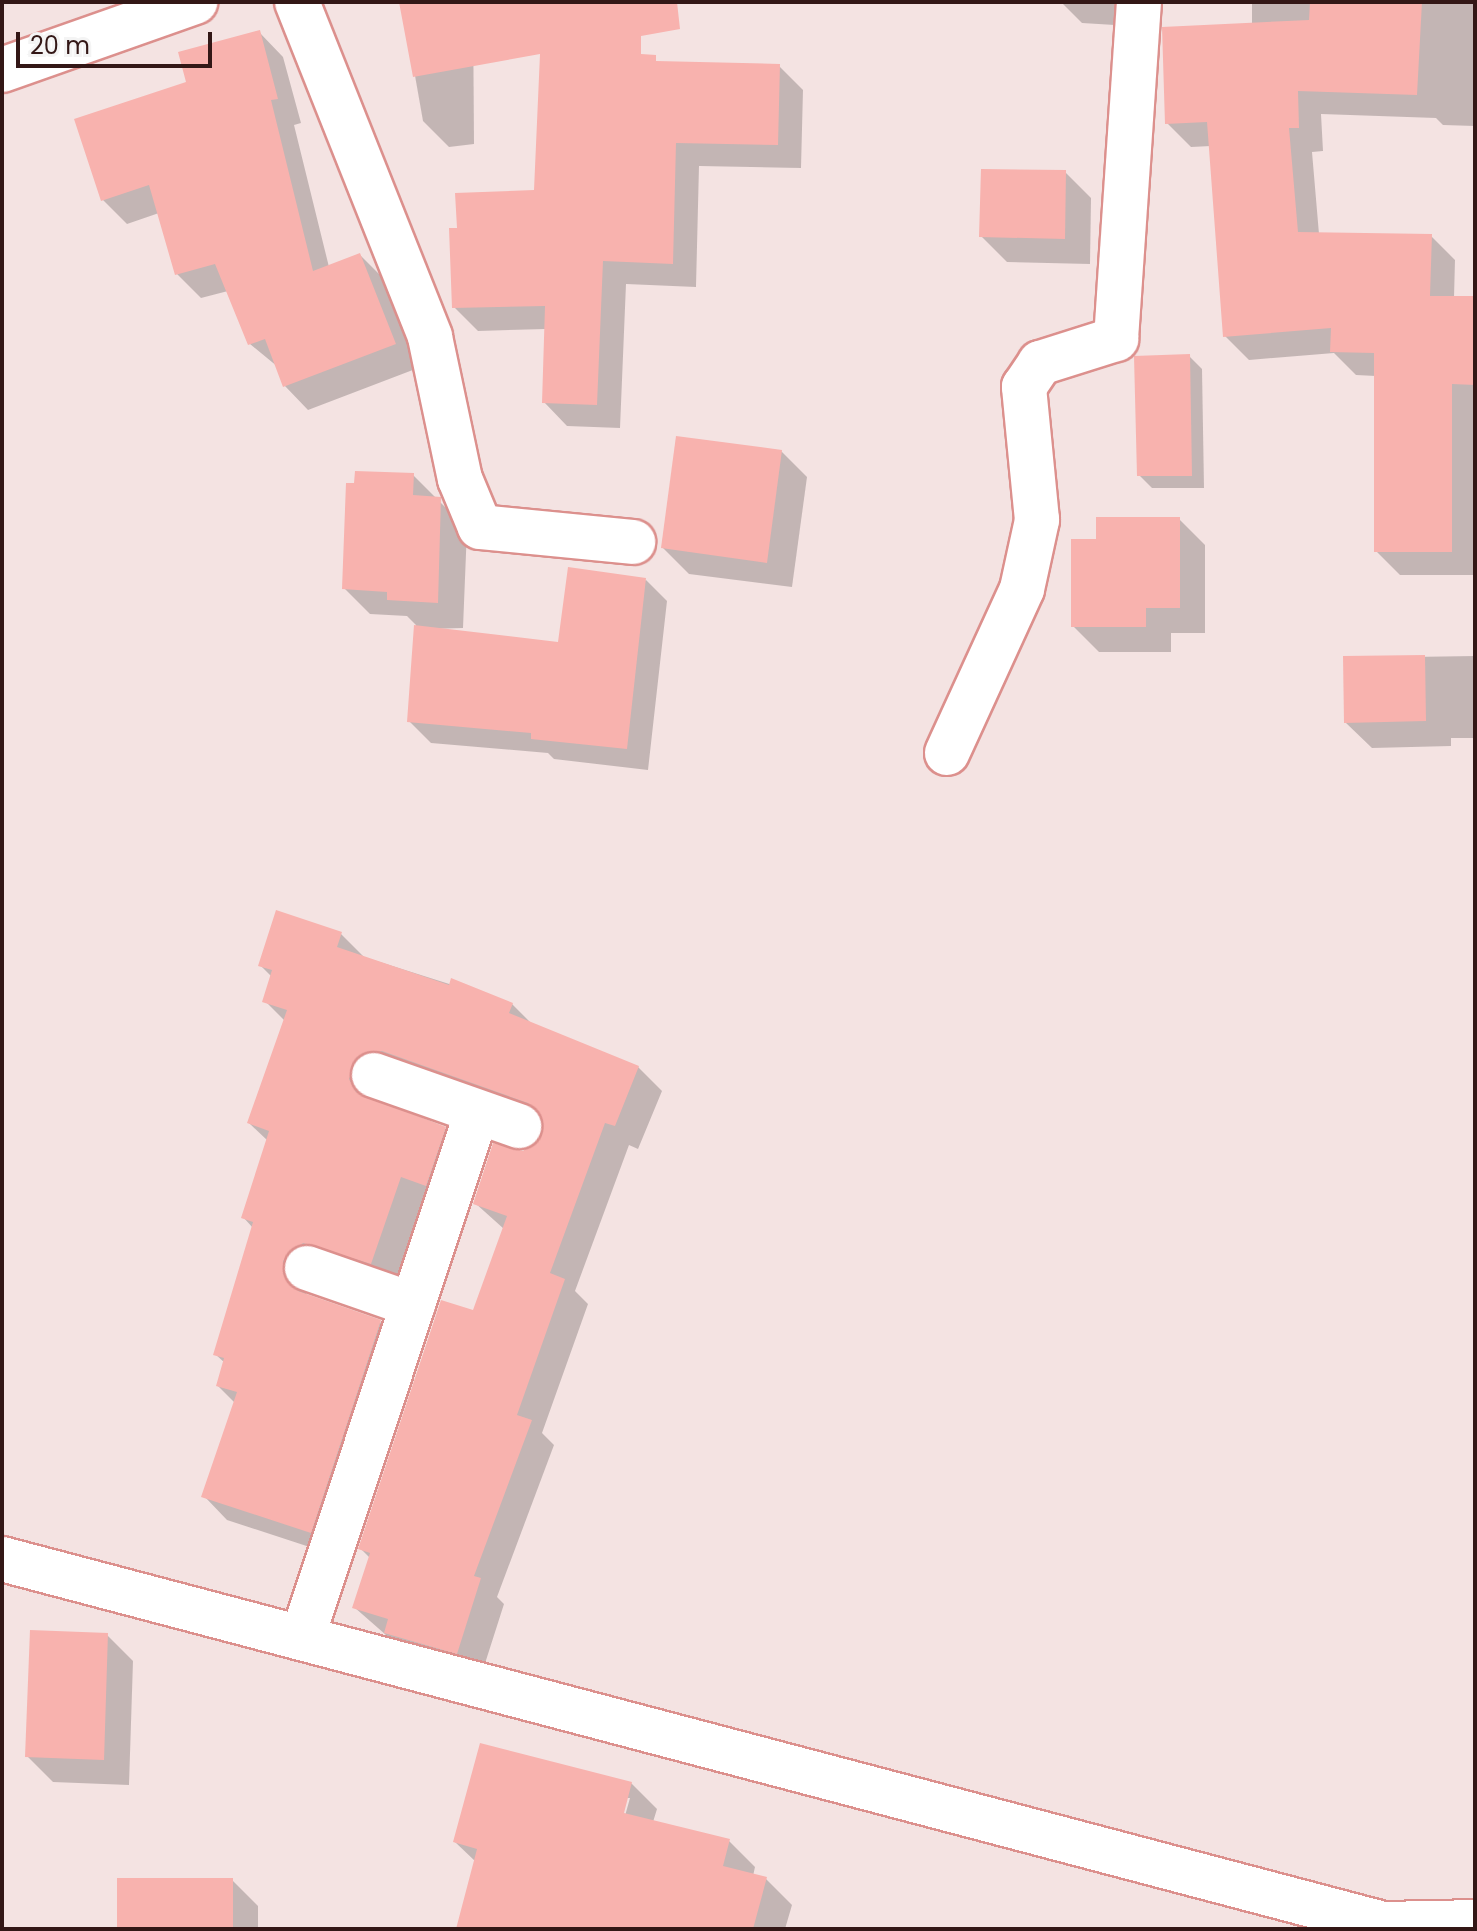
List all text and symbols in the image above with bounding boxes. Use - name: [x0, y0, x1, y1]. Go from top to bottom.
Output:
- scale bar: [20, 16, 216, 66]
- text: 20 m: [30, 29, 90, 62]

